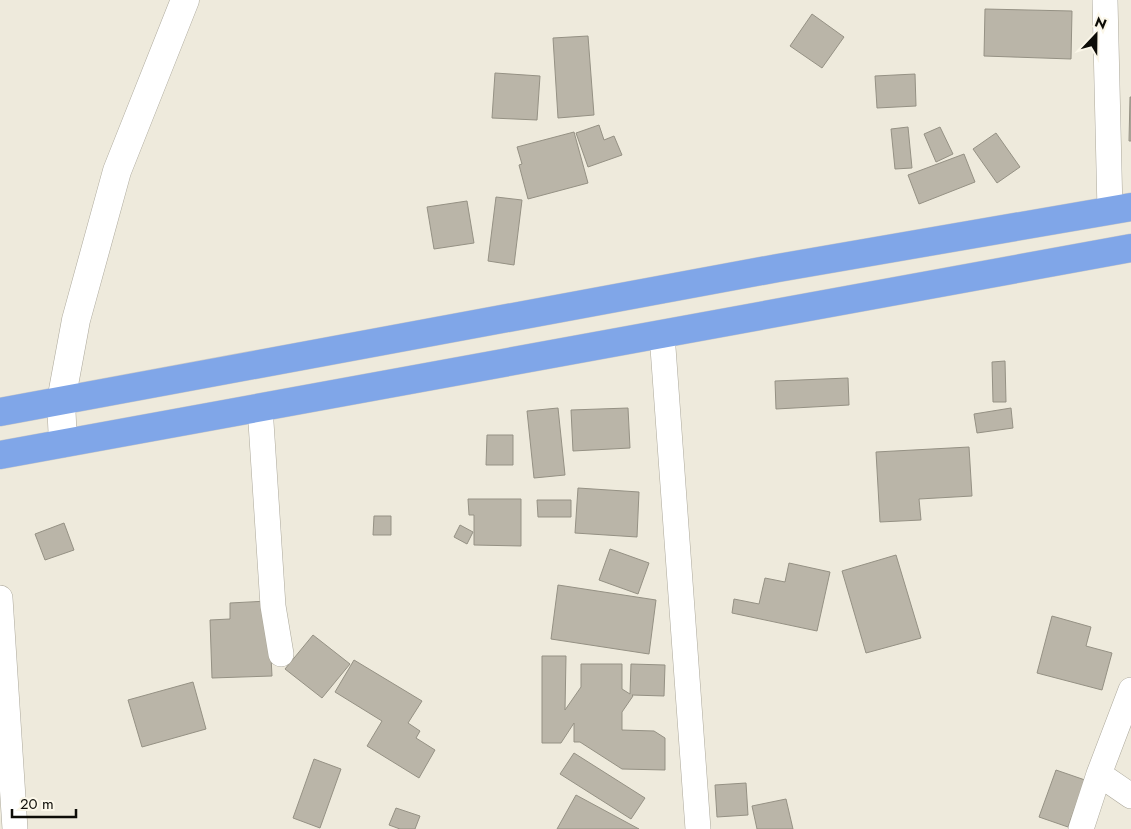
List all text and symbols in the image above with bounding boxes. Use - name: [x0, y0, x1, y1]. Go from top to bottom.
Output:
- north arrow: [1071, 10, 1121, 60]
- text: N: [1092, 12, 1110, 34]
- scale bar: [12, 786, 76, 818]
- text: 20 m: [20, 793, 54, 815]

